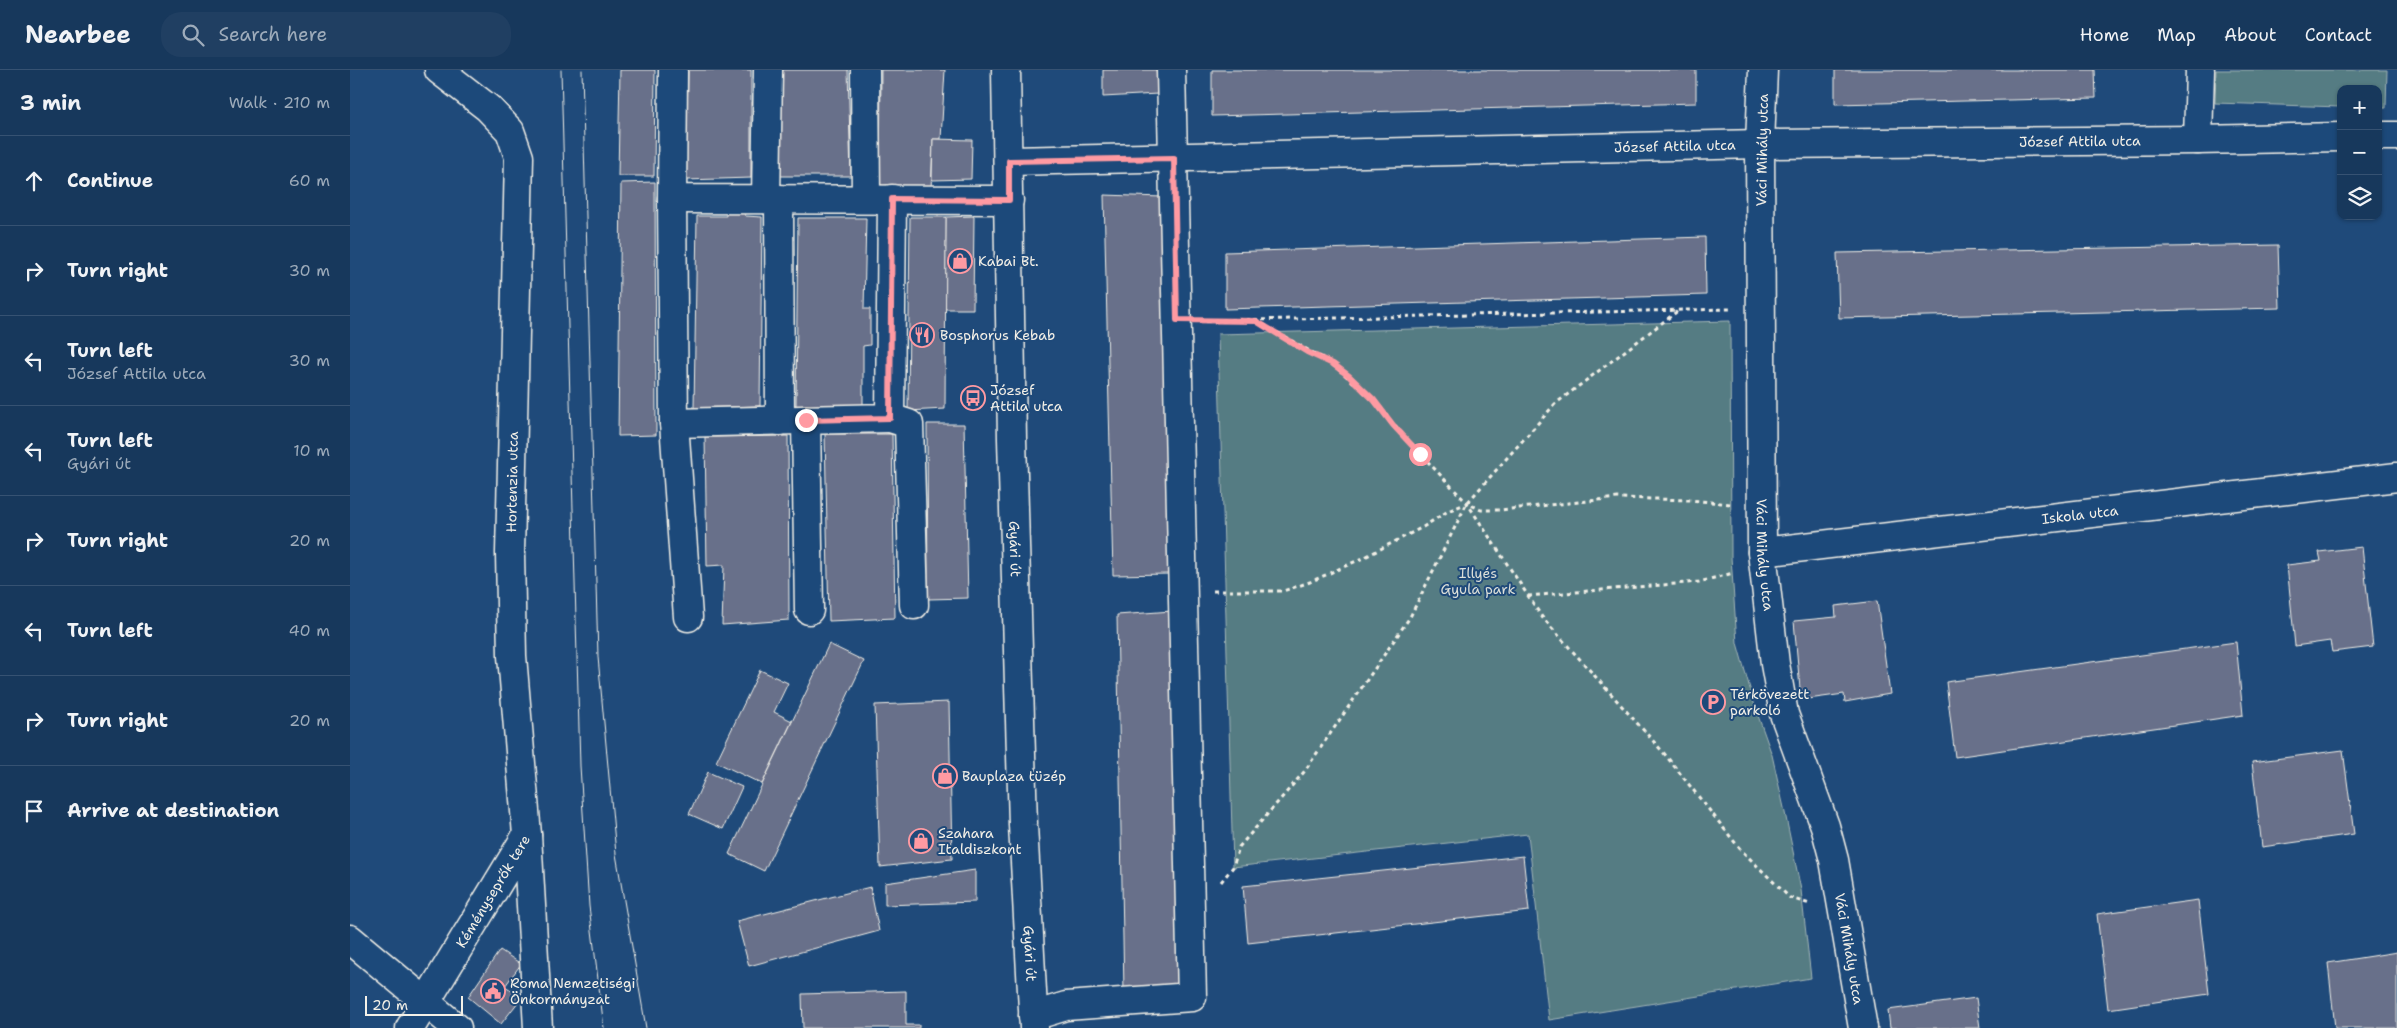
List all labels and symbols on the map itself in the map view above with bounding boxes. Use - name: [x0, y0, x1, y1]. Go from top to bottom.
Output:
- street label: Váci Mihály utca: [1752, 93, 1772, 206]
- street label: József Attila utca: [2019, 132, 2141, 151]
- street label: József Attila utca: [1614, 136, 1736, 156]
- shop icon: Kabai Bt.: [947, 248, 973, 274]
- place label: Kabai Bt.: [978, 252, 1039, 270]
- restaurant icon: Bosphorus Kebab: [909, 322, 935, 348]
- place label: Bosphorus Kebab: [940, 326, 1055, 344]
- place label: József Attila utca: [990, 381, 1063, 415]
- bus stop icon: József Attila utca: [960, 385, 986, 411]
- route end: [795, 409, 818, 432]
- street label: Hortenzia utca: [502, 431, 522, 533]
- route start: [1409, 443, 1432, 466]
- street label: Váci Mihály utca: [1753, 498, 1778, 612]
- street label: Iskola utca: [2041, 501, 2119, 528]
- street label: Gyári út: [1005, 521, 1025, 577]
- park label: Illyés Gyula park: [1441, 564, 1515, 598]
- place label: Térkövezett parkoló: [1730, 685, 1809, 719]
- parking icon: Térkövezett parkoló: [1700, 689, 1726, 715]
- shop icon: Bauplaza tüzép: [932, 763, 958, 789]
- place label: Bauplaza tüzép: [962, 767, 1066, 785]
- place label: Szahara Italdiszkont: [938, 824, 1022, 858]
- shop icon: Szahara Italdiszkont: [908, 828, 934, 854]
- street label: Kéményseprők tere: [452, 831, 534, 951]
- street label: Váci Mihály utca: [1831, 892, 1868, 1006]
- street label: Gyári út: [1019, 925, 1040, 982]
- place label: Roma Nemzetiségi Önkormányzat: [510, 974, 636, 1008]
- public building icon: Roma Nemzetiségi Önkormányzat: [480, 978, 506, 1004]
- scale bar: [365, 993, 462, 1016]

